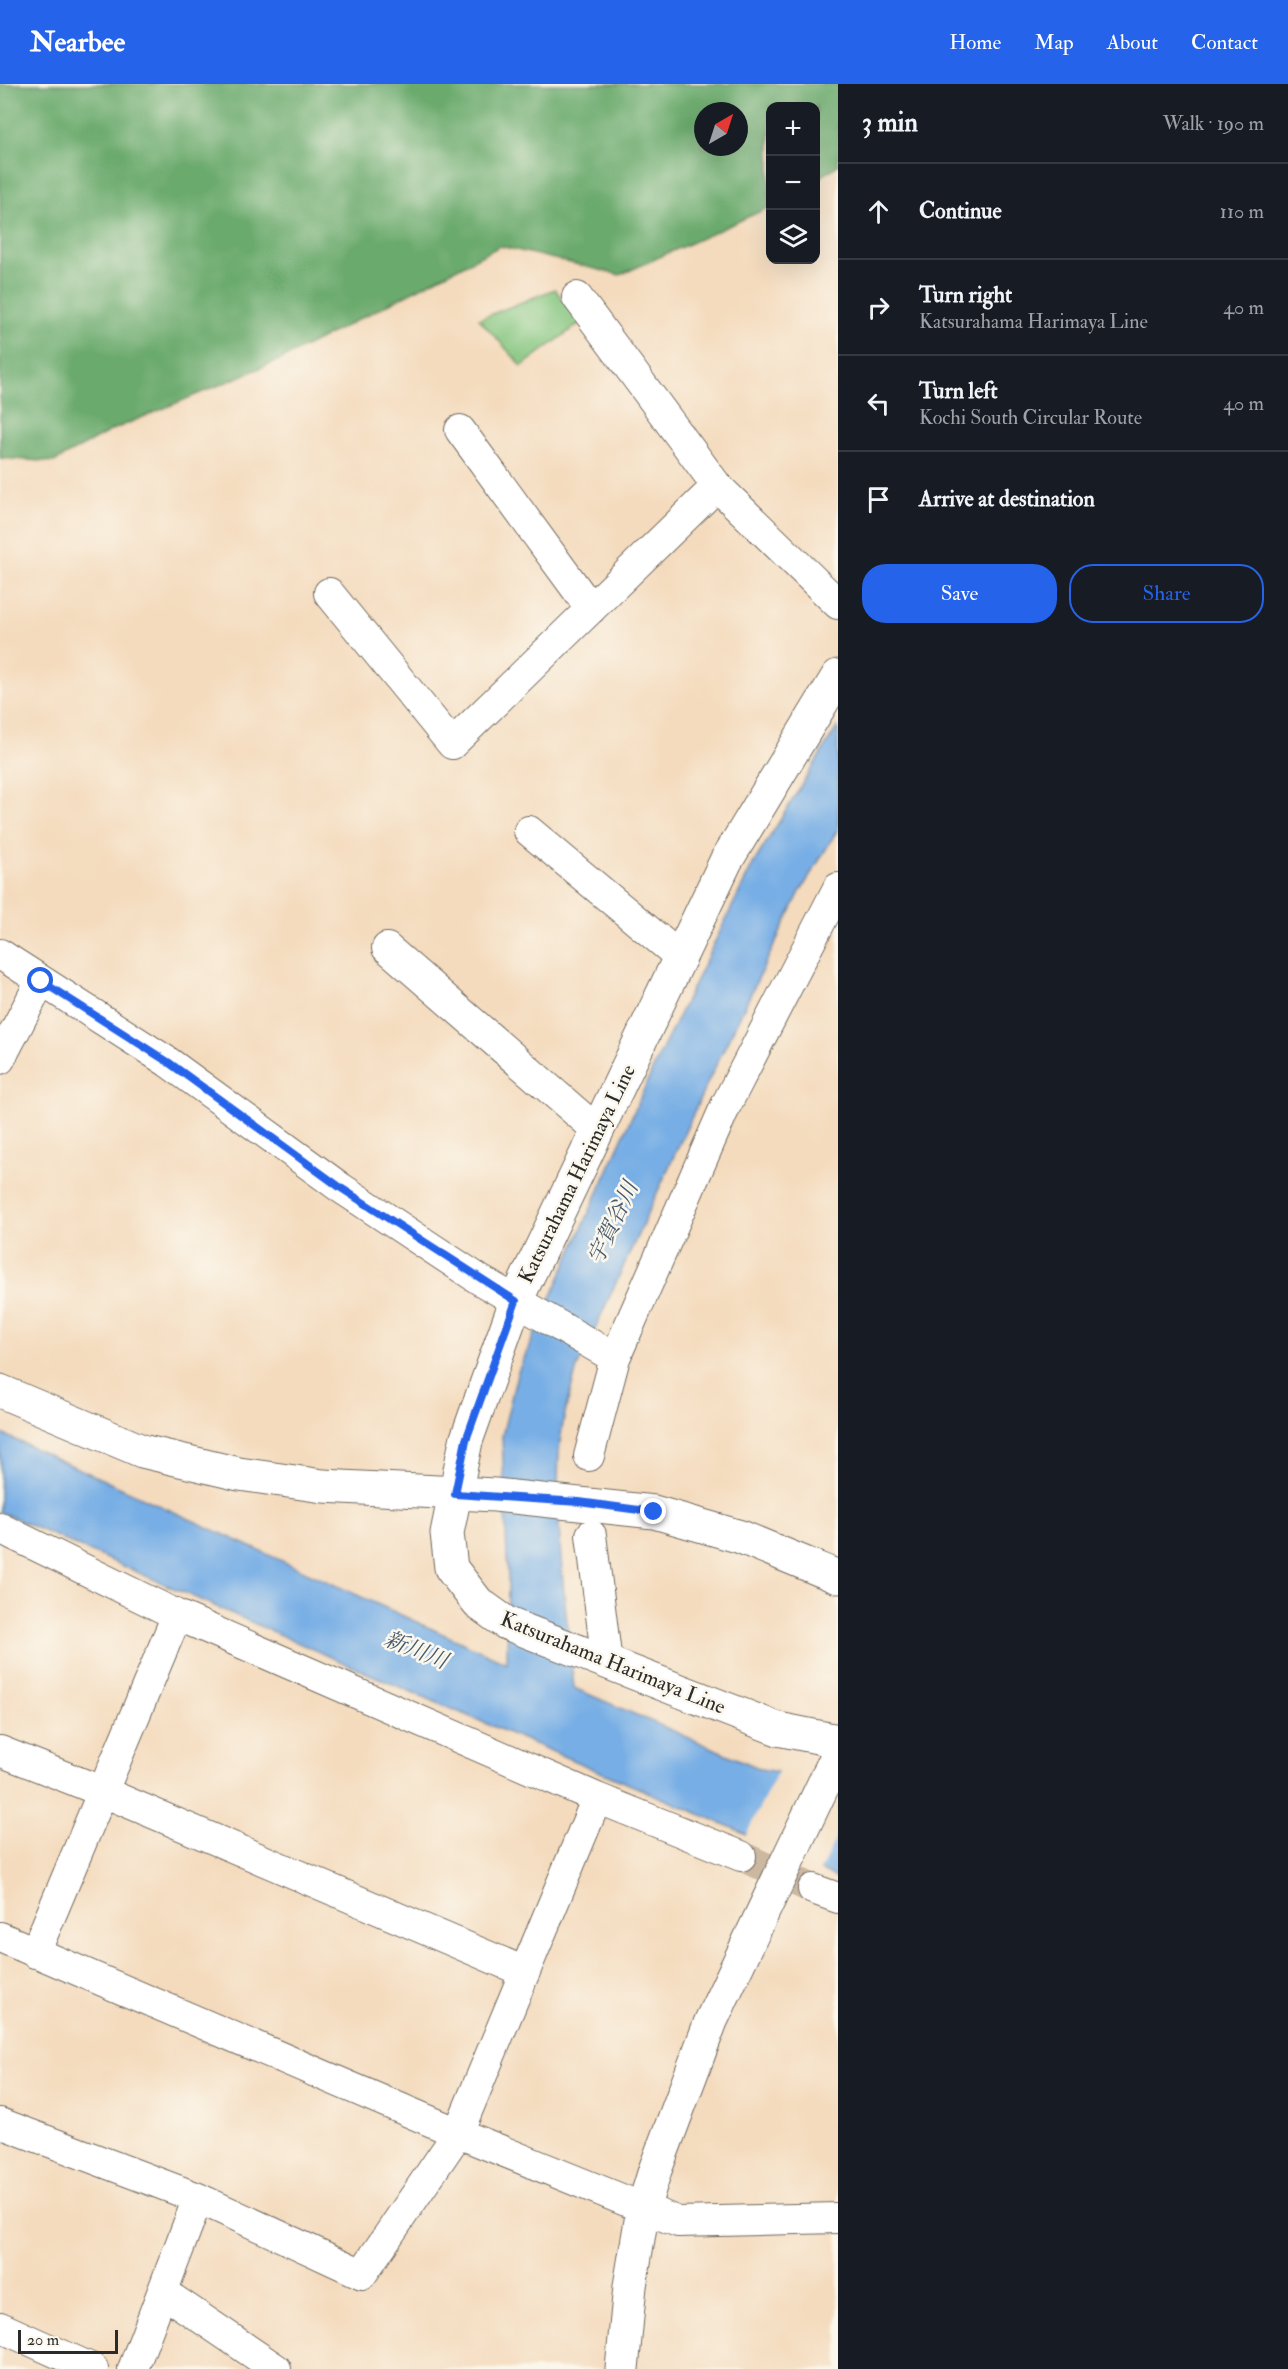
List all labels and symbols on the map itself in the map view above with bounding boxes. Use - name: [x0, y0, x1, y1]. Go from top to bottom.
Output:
- north arrow: [694, 102, 748, 156]
- route start: [27, 967, 53, 993]
- street label: Katsurahama Harimaya Line: [512, 1060, 642, 1288]
- water label: 宇賀谷川: [582, 1175, 645, 1269]
- route end: [640, 1498, 666, 1524]
- street label: Katsurahama Harimaya Line: [497, 1605, 730, 1721]
- water label: 新川川: [380, 1625, 454, 1676]
- scale bar: [18, 2327, 118, 2354]

